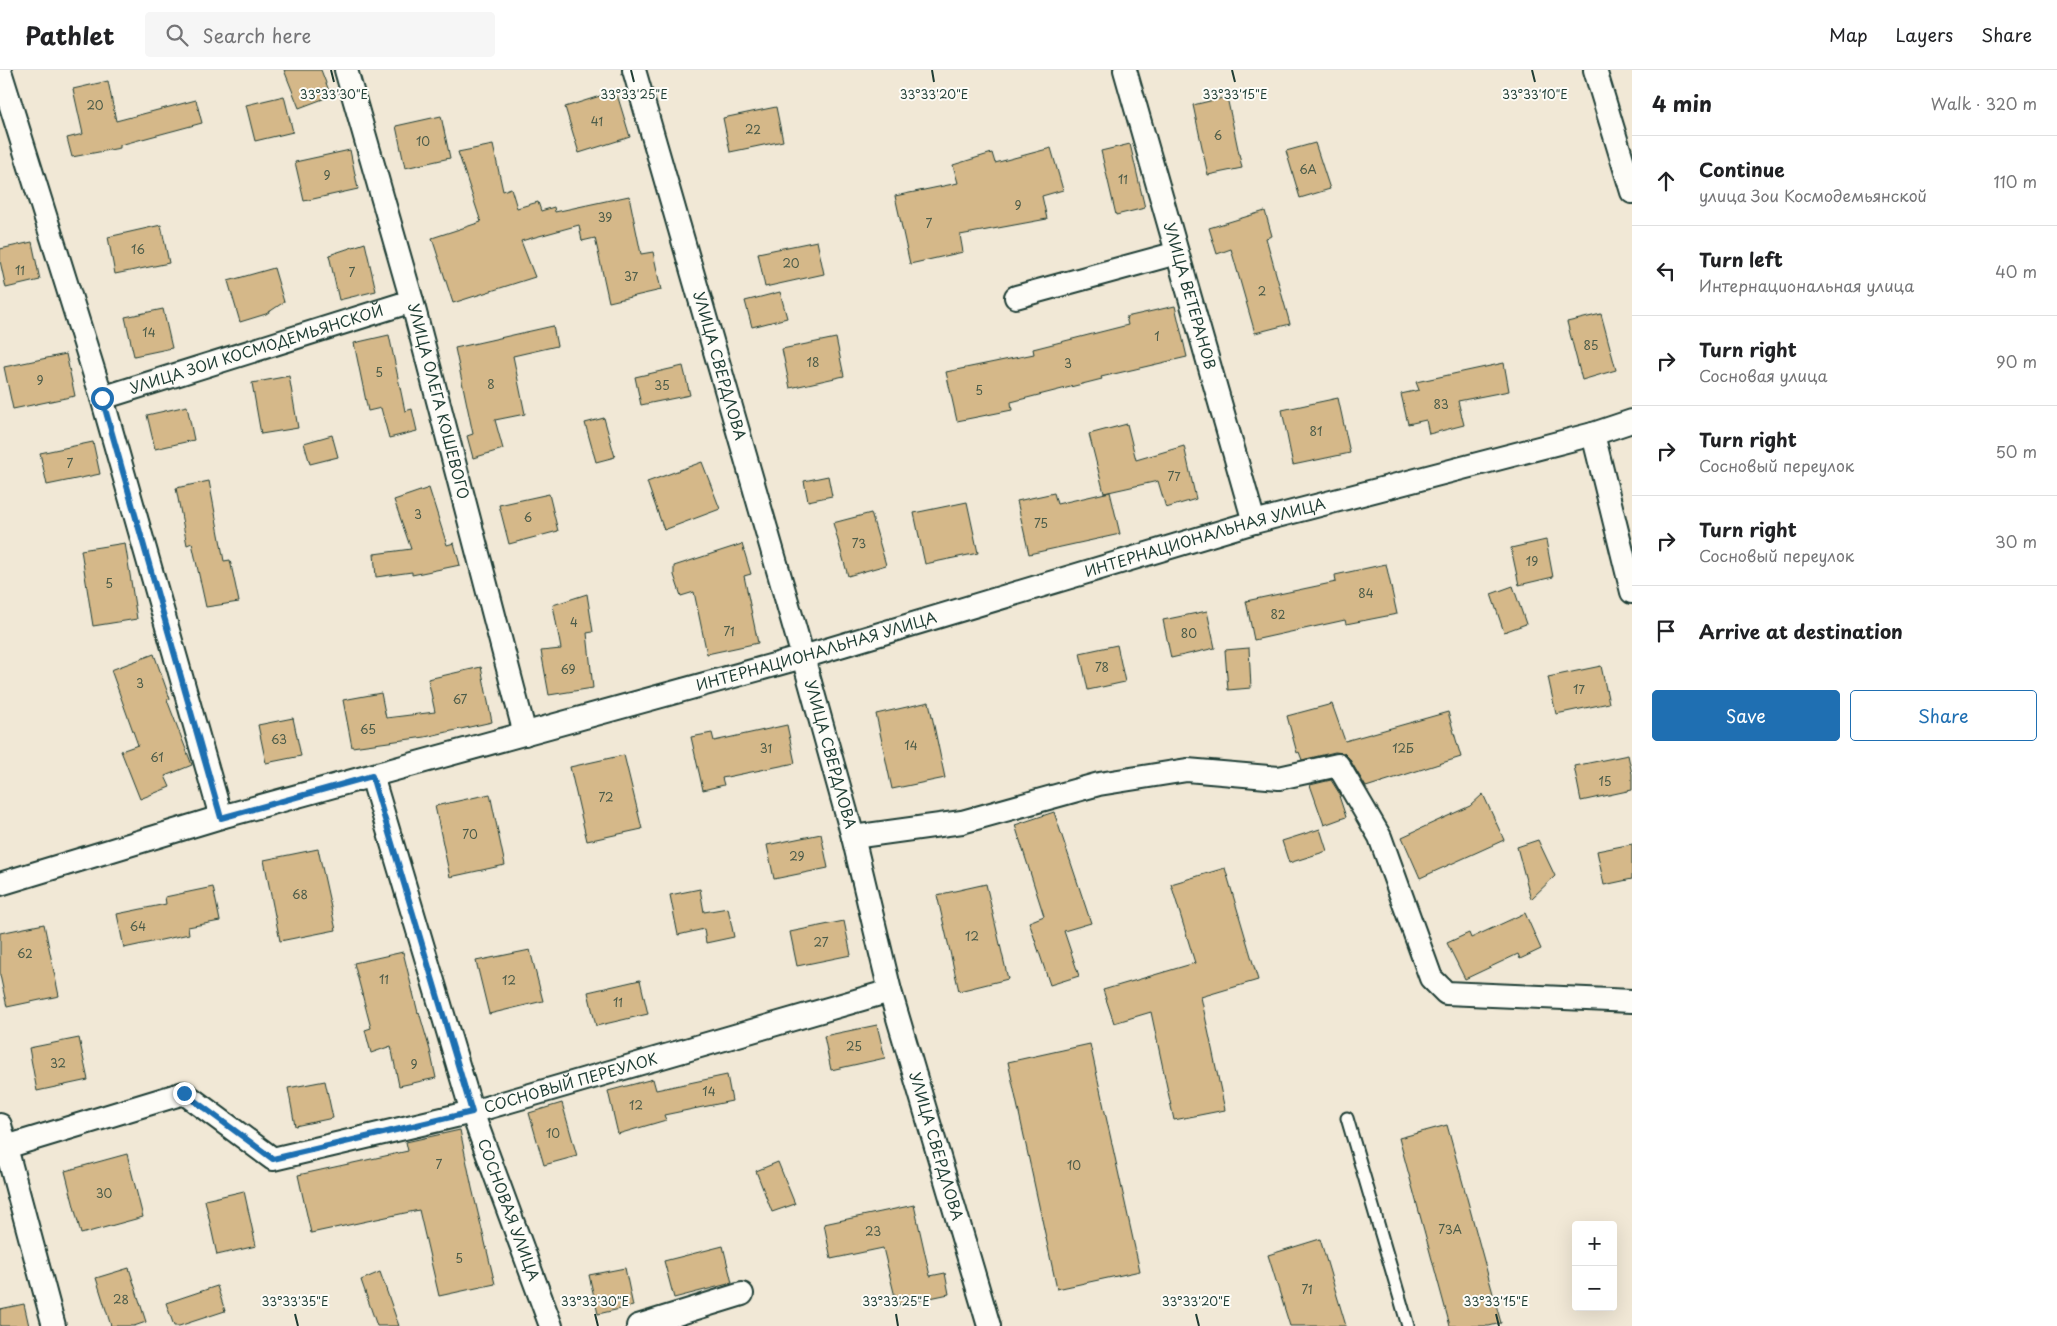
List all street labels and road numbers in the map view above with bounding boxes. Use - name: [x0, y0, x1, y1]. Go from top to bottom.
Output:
- street label: УЛИЦА ВЕТЕРАНОВ: [1159, 219, 1223, 372]
- street label: УЛИЦА СВЕРДЛОВА: [688, 289, 753, 443]
- street label: УЛИЦА ЗОИ КОСМОДЕМЬЯНСКОЙ: [126, 298, 386, 399]
- street label: УЛИЦА ОЛЕГА КОШЕВОГО: [403, 301, 476, 501]
- street label: ИНТЕРНАЦИОНАЛЬНАЯ УЛИЦА: [1082, 491, 1328, 582]
- street label: ИНТЕРНАЦИОНАЛЬНАЯ УЛИЦА: [693, 605, 939, 696]
- street label: УЛИЦА СВЕРДЛОВА: [800, 677, 863, 831]
- street label: СОСНОВЫЙ ПЕРЕУЛОК: [481, 1046, 660, 1118]
- street label: УЛИЦА СВЕРДЛОВА: [905, 1069, 970, 1223]
- street label: СОСНОВАЯ УЛИЦА: [473, 1135, 546, 1284]

